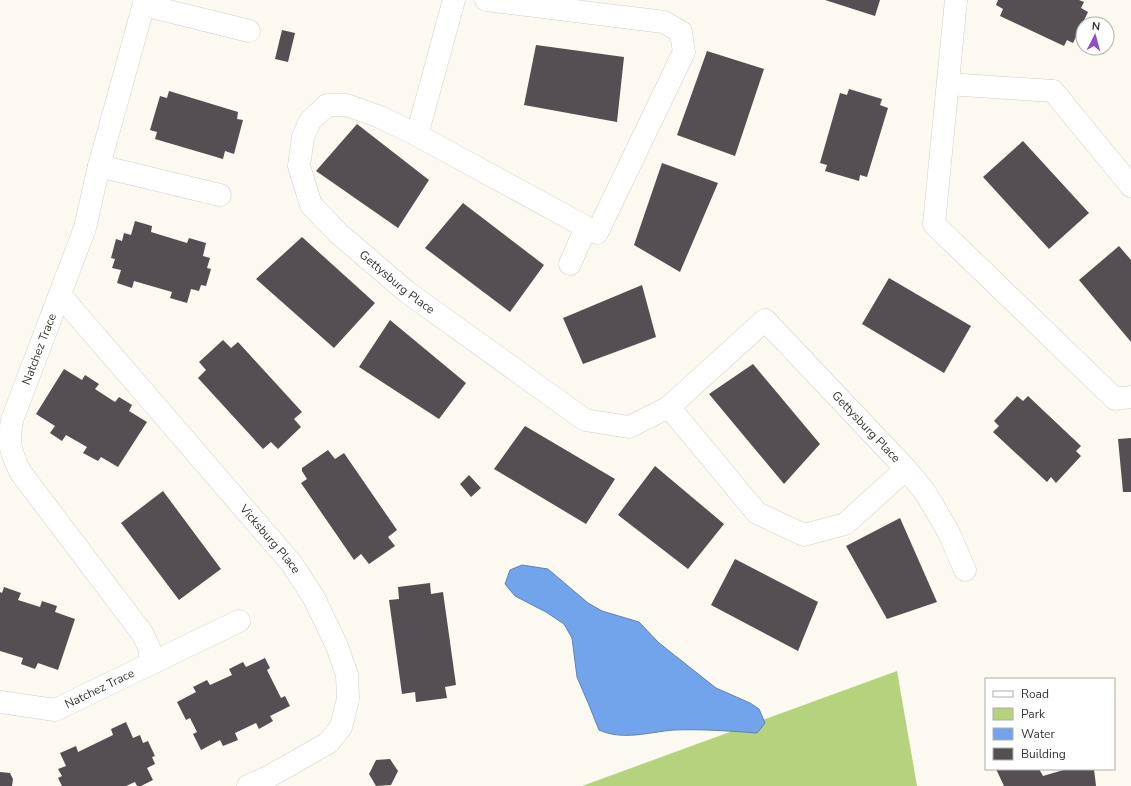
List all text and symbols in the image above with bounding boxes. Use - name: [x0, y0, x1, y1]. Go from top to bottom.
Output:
- north arrow: [1075, 16, 1115, 56]
- text: N: [1091, 19, 1101, 34]
- street label: Gettysburg Place: [356, 247, 438, 317]
- street label: Natchez Trace: [18, 311, 60, 387]
- street label: Gettysburg Place: [828, 388, 904, 466]
- street label: Vicksburg Place: [236, 500, 304, 576]
- street label: Natchez Trace: [62, 665, 137, 712]
- legend: [985, 678, 1115, 770]
- text: Road: [1021, 686, 1049, 702]
- text: Park: [1021, 706, 1046, 722]
- text: Water: [1021, 726, 1055, 742]
- text: Building: [1021, 746, 1066, 762]

